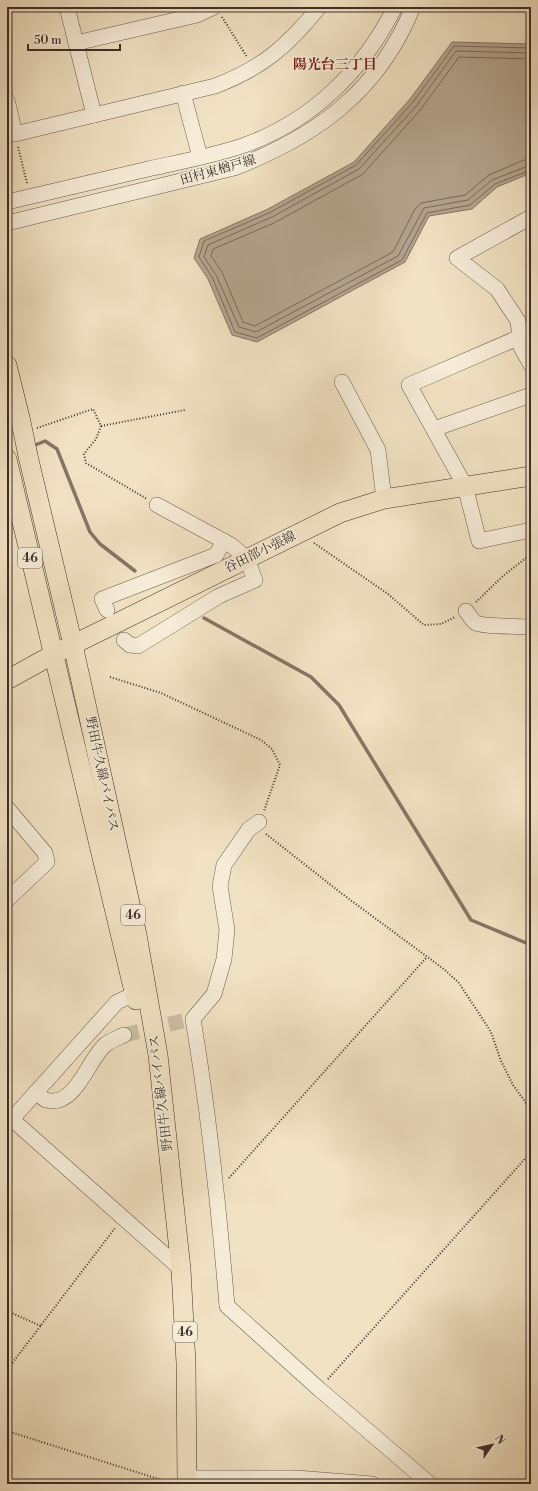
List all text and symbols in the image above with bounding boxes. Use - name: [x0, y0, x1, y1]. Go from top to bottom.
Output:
- scale bar: [28, 26, 120, 52]
- text: 50 m: [34, 33, 62, 48]
- district label: 陽光台三丁目: [293, 56, 377, 74]
- street label: 田村東楢戸線: [178, 152, 258, 188]
- street label: 谷田部小張線: [221, 528, 299, 576]
- road number: 46: [18, 548, 42, 568]
- street label: 野田牛久線バイパス: [82, 715, 122, 833]
- road number: 46: [121, 905, 145, 925]
- street label: 野田牛久線バイパス: [146, 1034, 176, 1152]
- road number: 46: [173, 1322, 197, 1342]
- north arrow: [472, 1425, 512, 1465]
- text: N: [491, 1432, 508, 1448]

